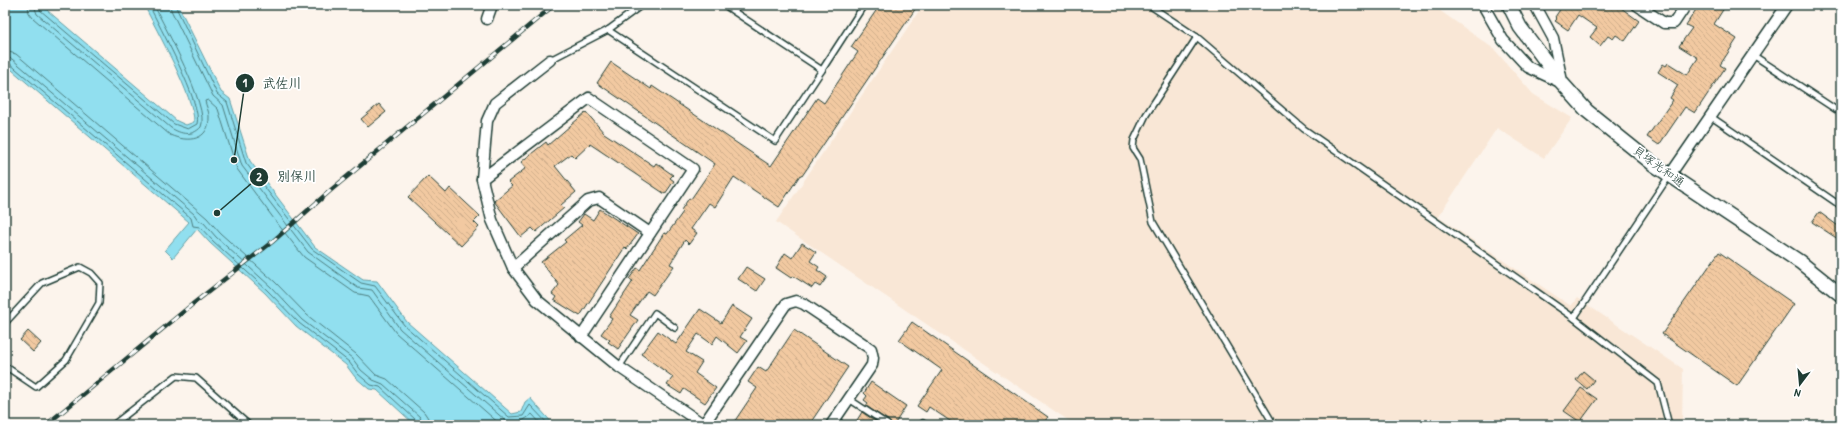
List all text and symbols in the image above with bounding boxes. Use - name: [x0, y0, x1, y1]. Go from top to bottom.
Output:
- callout: 武佐川: [235, 71, 310, 96]
- text: 1: [243, 74, 248, 91]
- text: 武佐川: [262, 74, 302, 92]
- street label: 貝塚光和通: [1630, 141, 1688, 191]
- callout: 別保川: [249, 164, 324, 189]
- text: 別保川: [277, 167, 317, 185]
- text: 2: [256, 168, 262, 185]
- north arrow: [1780, 364, 1820, 404]
- text: N: [1792, 386, 1802, 401]

